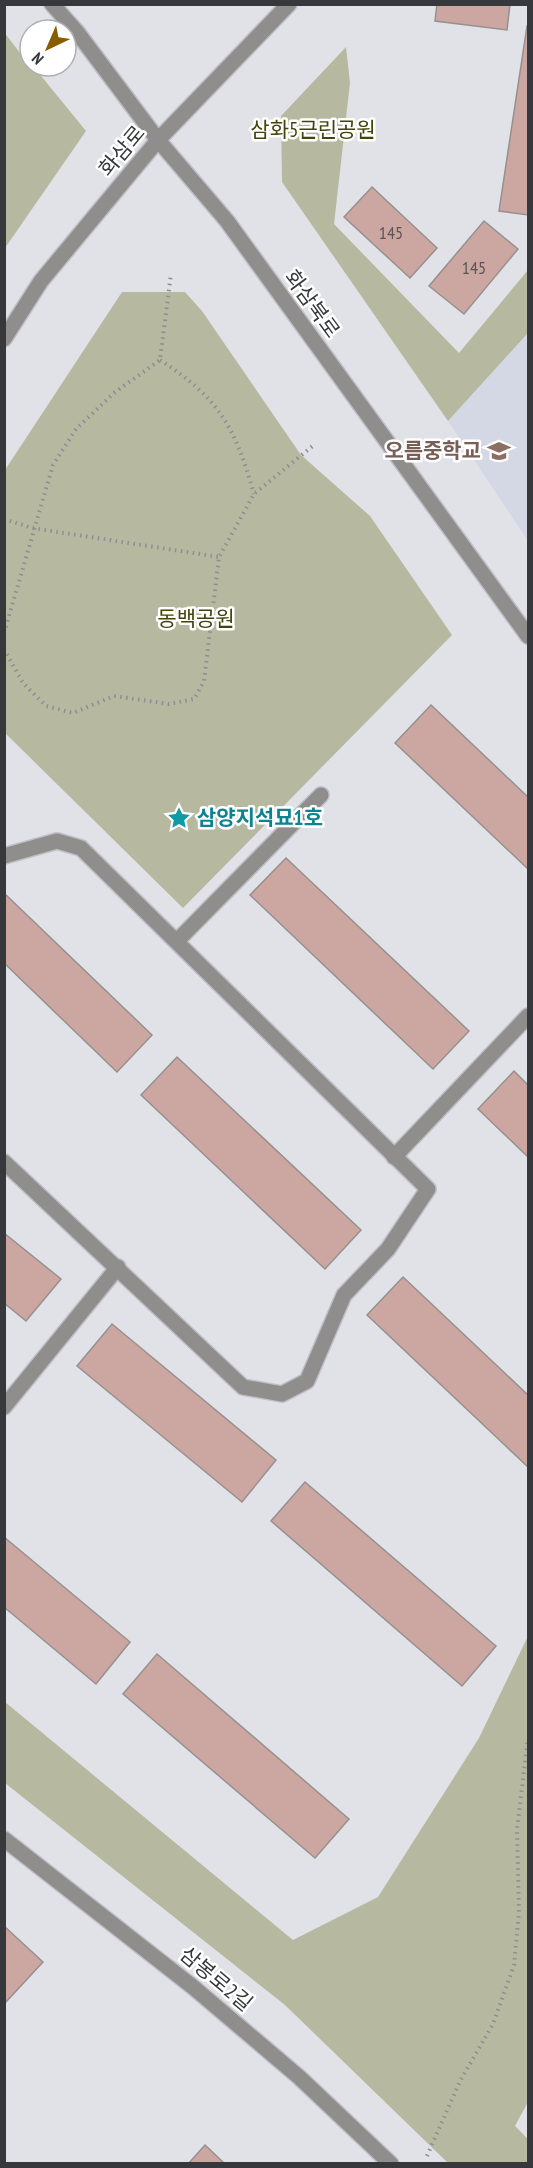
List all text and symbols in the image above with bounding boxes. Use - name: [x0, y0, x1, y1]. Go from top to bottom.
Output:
- north arrow: [18, 18, 78, 78]
- text: N: [28, 49, 48, 69]
- park label: 삼화5근린공원: [250, 116, 376, 143]
- street label: 화삼로: [93, 120, 151, 182]
- house number: 145: [379, 221, 403, 244]
- house number: 145: [462, 256, 486, 279]
- street label: 화삼북로: [279, 265, 346, 343]
- place label: 오름중학교: [384, 437, 481, 464]
- school or university icon: 오름중학교: [486, 438, 512, 464]
- park label: 동백공원: [157, 605, 235, 632]
- place label: 삼양지석묘1호: [197, 804, 323, 831]
- place icon: 삼양지석묘1호: [166, 805, 192, 831]
- street label: 삼봉로2길: [174, 1940, 258, 2017]

